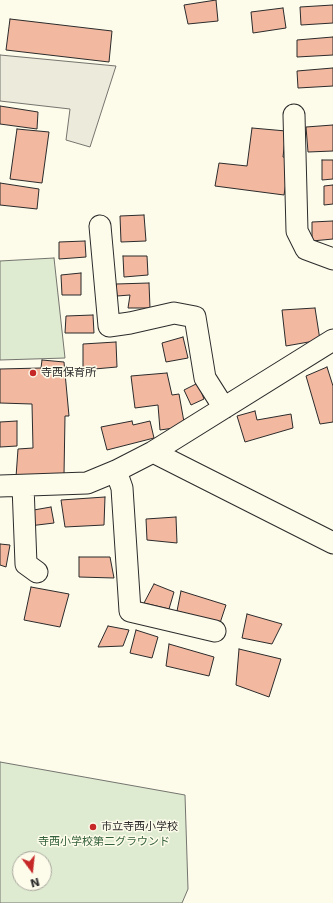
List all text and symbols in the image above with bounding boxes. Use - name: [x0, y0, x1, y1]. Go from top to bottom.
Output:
- place label: 寺西保育所: [41, 366, 96, 380]
- marker: 寺西保育所: [28, 368, 38, 378]
- place label: 市立寺西小学校: [101, 820, 178, 834]
- marker: 市立寺西小学校: [88, 822, 98, 832]
- park label: 寺西小学校第二グラウンド: [38, 835, 170, 849]
- north arrow: [12, 851, 52, 891]
- text: N: [29, 875, 41, 890]

